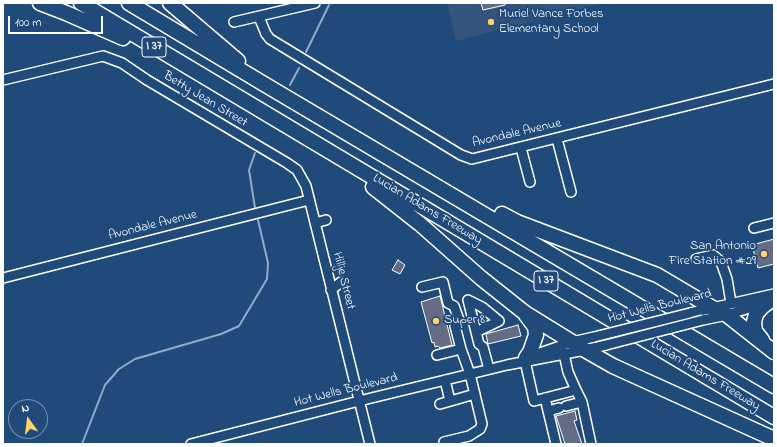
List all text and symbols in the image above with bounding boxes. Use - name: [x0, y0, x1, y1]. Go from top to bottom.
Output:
- place label: Muriel Vance Forbes Elementary School: [499, 7, 604, 38]
- scale bar: [10, 8, 105, 34]
- text: 100 m: [15, 14, 42, 32]
- marker: Muriel Vance Forbes Elementary School: [486, 17, 496, 27]
- road number: I 37: [142, 37, 166, 57]
- street label: Betty Jean Street: [160, 69, 250, 131]
- street label: Avondale Avenue: [471, 116, 563, 152]
- street label: Lucian Adams Freeway: [369, 171, 485, 249]
- street label: Avondale Avenue: [107, 207, 199, 245]
- place label: San Antonio Fire Station #29: [669, 239, 756, 270]
- marker: San Antonio Fire Station #29: [759, 249, 769, 259]
- street label: Hillje Street: [328, 251, 358, 311]
- road number: I 37: [534, 271, 558, 291]
- street label: Hot Wells Boulevard: [607, 287, 713, 327]
- place label: Super 8: [444, 313, 485, 329]
- marker: Super 8: [431, 316, 441, 326]
- street label: Lucian Adams Freeway: [647, 337, 763, 415]
- street label: Hot Wells Boulevard: [293, 371, 399, 411]
- north arrow: [8, 399, 48, 439]
- text: N: [20, 400, 31, 417]

